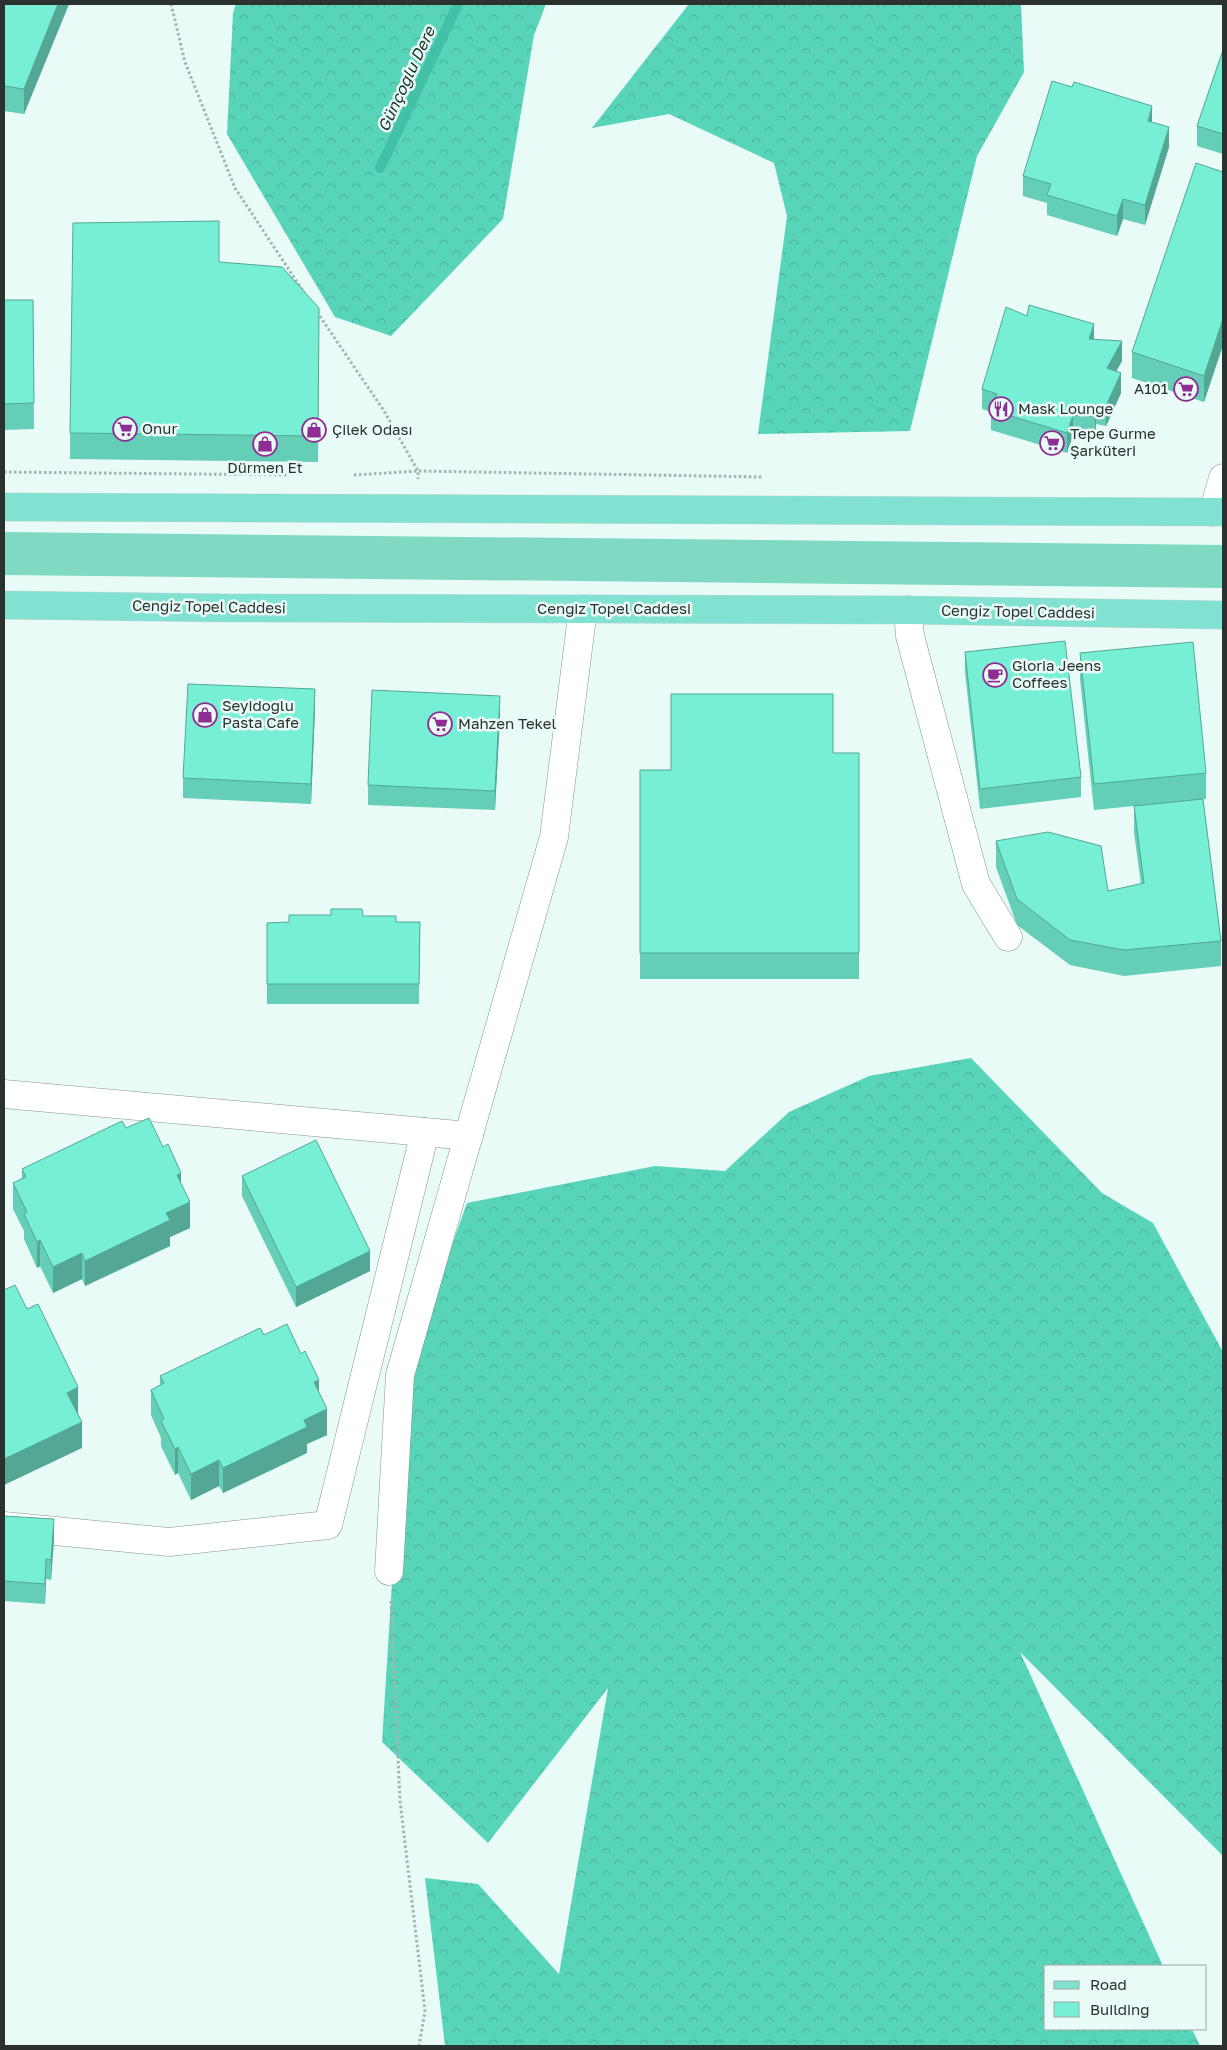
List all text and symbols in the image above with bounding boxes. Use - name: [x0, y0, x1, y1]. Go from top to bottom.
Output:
- water label: Günçoğlu Dere: [373, 22, 440, 135]
- supermarket icon: A101: [1173, 376, 1199, 402]
- place label: A101: [1134, 379, 1168, 397]
- restaurant icon: Mask Lounge: [988, 396, 1014, 422]
- place label: Mask Lounge: [1018, 399, 1113, 417]
- supermarket icon: Onur: [112, 416, 138, 442]
- shop icon: Çilek Odası: [301, 417, 327, 443]
- place label: Onur: [142, 419, 177, 437]
- place label: Çilek Odası: [332, 420, 413, 438]
- place label: Tepe Gurme Şarküteri: [1070, 424, 1156, 459]
- supermarket icon: Tepe Gurme Şarküteri: [1039, 430, 1065, 456]
- shop icon: Dürmen Et: [252, 431, 278, 457]
- place label: Dürmen Et: [227, 458, 303, 476]
- street label: Cengiz Topel Caddesi: [132, 596, 286, 616]
- street label: Cengiz Topel Caddesi: [537, 599, 691, 617]
- street label: Cengiz Topel Caddesi: [941, 601, 1095, 621]
- place label: Gloria Jeens Coffees: [1012, 656, 1101, 691]
- cafe icon: Gloria Jeens Coffees: [982, 662, 1008, 688]
- place label: Seyidoğlu Pasta Cafe: [222, 696, 299, 731]
- shop icon: Seyidoğlu Pasta Cafe: [192, 702, 218, 728]
- supermarket icon: Mahzen Tekel: [427, 711, 453, 737]
- place label: Mahzen Tekel: [458, 714, 556, 732]
- legend: [1044, 1965, 1207, 2030]
- text: Road: [1090, 1975, 1127, 1993]
- text: Building: [1090, 2000, 1150, 2018]

